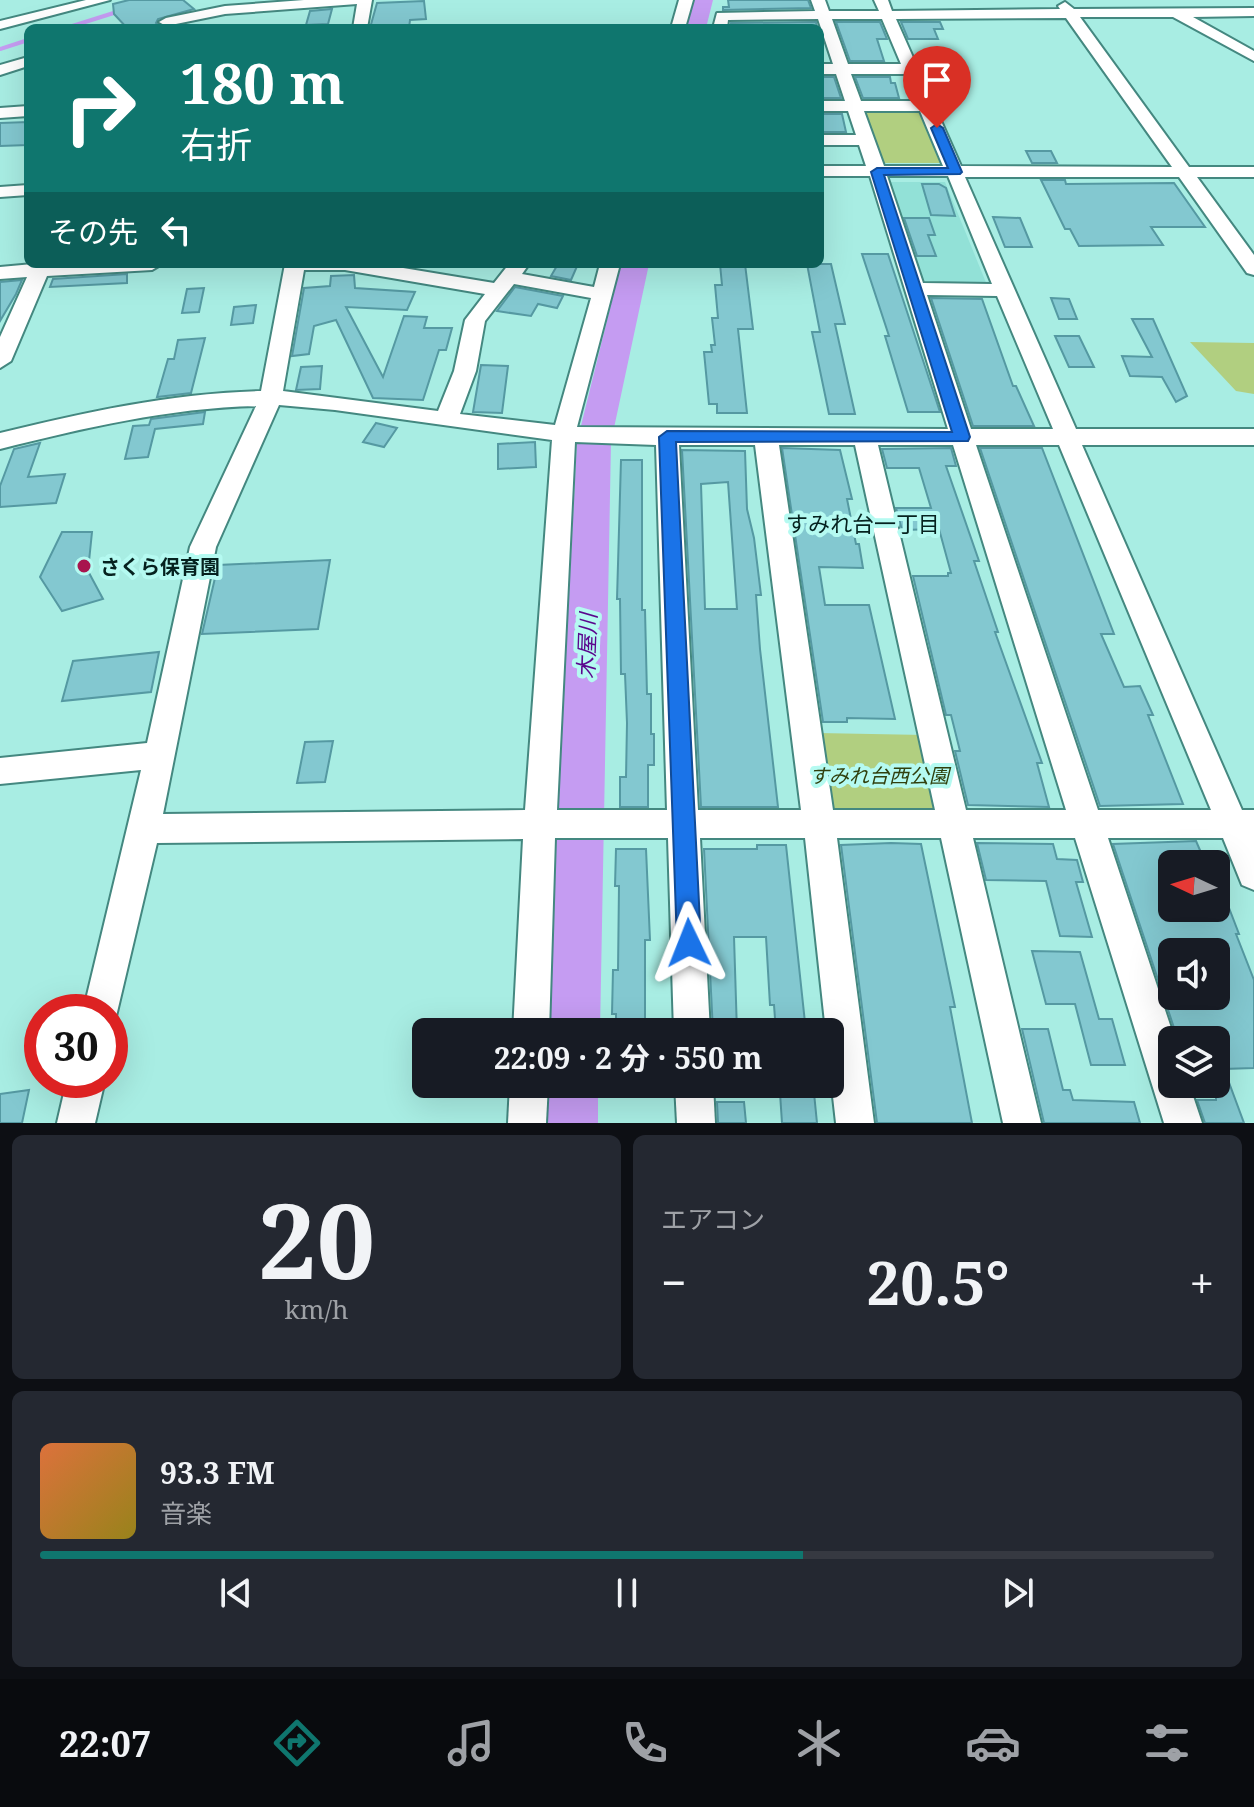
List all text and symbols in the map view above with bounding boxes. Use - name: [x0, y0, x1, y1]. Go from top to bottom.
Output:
- text: 180 m: [180, 44, 345, 120]
- pin: [903, 46, 971, 128]
- icon: right: [48, 56, 152, 160]
- icon: arrive: [915, 58, 959, 102]
- text: 右折: [180, 120, 252, 169]
- icon: left: [154, 208, 198, 252]
- text: その先: [48, 211, 138, 252]
- district label: すみれ台一丁目: [786, 508, 940, 538]
- place label: さくら保育園: [100, 553, 220, 580]
- marker: さくら保育園: [75, 557, 93, 575]
- water label: 木屋川: [570, 611, 602, 680]
- park label: すみれ台西公園: [809, 762, 952, 789]
- north arrow: [1158, 850, 1230, 922]
- map controls: [1158, 850, 1230, 1098]
- position arrow: [647, 901, 731, 985]
- button: sound: [1158, 938, 1230, 1010]
- speed limit sign: 30: [24, 994, 128, 1098]
- button: layers: [1158, 1026, 1230, 1098]
- text: 22:09 · 2 分 · 550 m: [494, 1037, 762, 1078]
- text: 20: [258, 1168, 375, 1309]
- text: エアコン: [661, 1201, 765, 1237]
- text: 20.5°: [866, 1241, 1010, 1323]
- text: −: [661, 1252, 686, 1312]
- text: +: [1189, 1252, 1214, 1312]
- text: km/h: [285, 1291, 348, 1327]
- text: 93.3 FM: [160, 1452, 275, 1493]
- text: 音楽: [160, 1495, 212, 1531]
- icon: previous: [214, 1571, 258, 1615]
- icon: pause: [605, 1571, 649, 1615]
- icon: next: [996, 1571, 1040, 1615]
- icon: directions: [269, 1715, 325, 1771]
- icon: music: [443, 1715, 499, 1771]
- icon: phone: [617, 1715, 673, 1771]
- icon: climate: [791, 1715, 847, 1771]
- icon: car: [965, 1715, 1021, 1771]
- icon: filters: [1139, 1715, 1195, 1771]
- text: 22:07: [59, 1719, 151, 1768]

